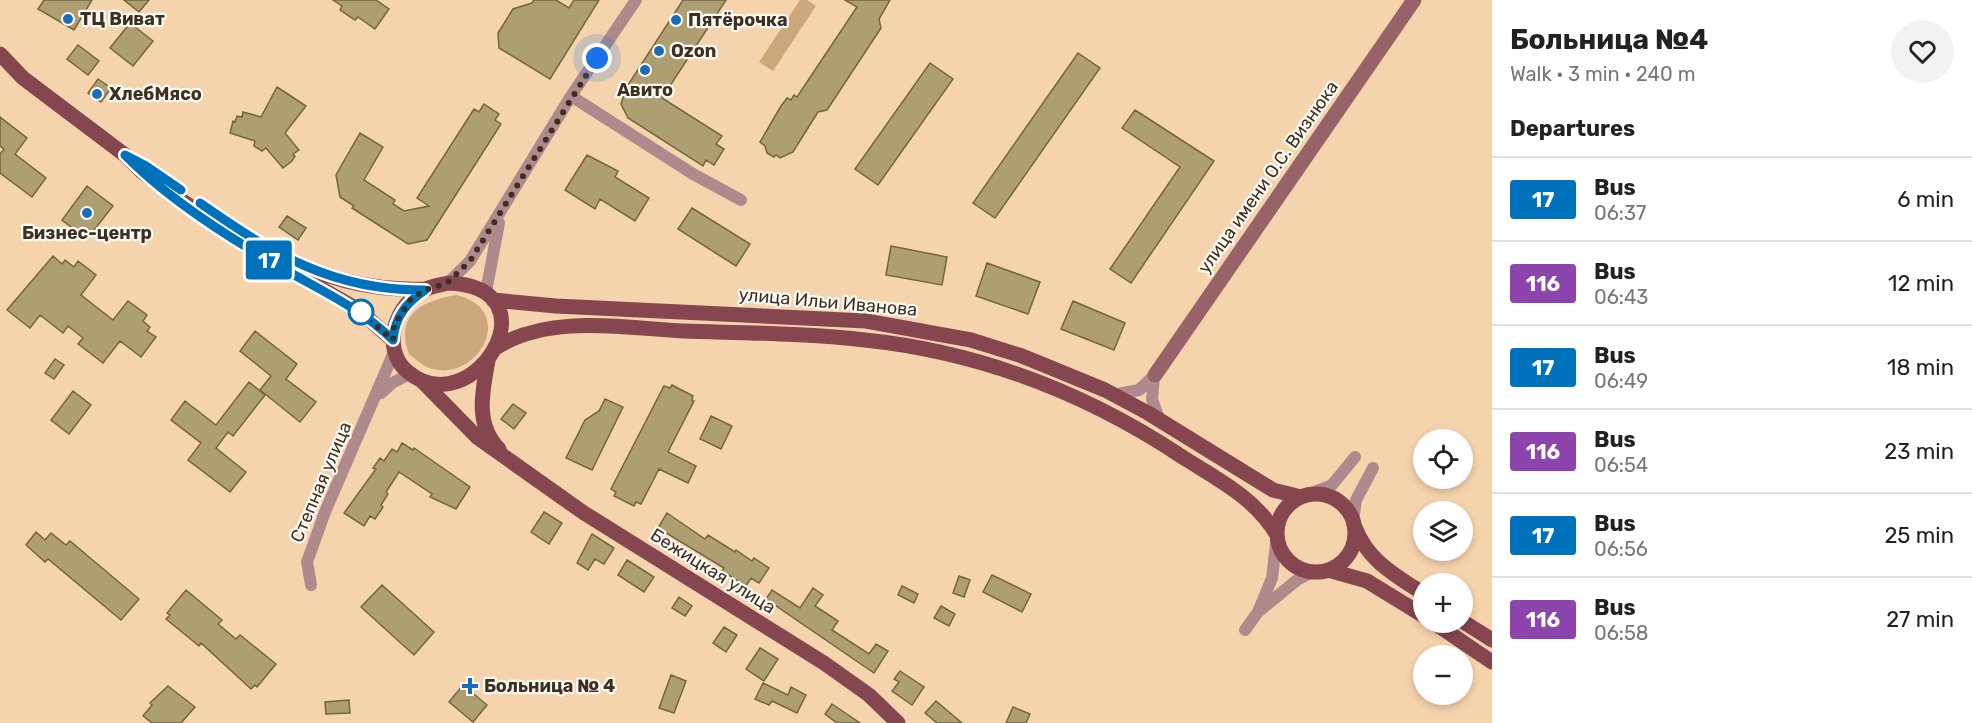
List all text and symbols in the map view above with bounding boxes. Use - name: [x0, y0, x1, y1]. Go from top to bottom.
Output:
- place label: ТЦ Виват: [80, 8, 165, 30]
- place label: Пятёрочка: [688, 9, 788, 31]
- marker: ТЦ Виват: [61, 12, 75, 26]
- marker: Пятёрочка: [669, 13, 683, 27]
- button: heart: [1891, 20, 1954, 83]
- text: Больница №4: [1510, 23, 1708, 56]
- place label: Ozon: [671, 40, 716, 62]
- your location: [582, 43, 612, 73]
- marker: Ozon: [652, 44, 666, 58]
- text: Walk · 3 min · 240 m: [1510, 62, 1695, 86]
- marker: Авито: [638, 63, 652, 77]
- street label: улица имени О.С. Визнюка: [1193, 76, 1343, 278]
- place label: Авито: [617, 79, 673, 101]
- place label: ХлебМясо: [109, 83, 202, 105]
- marker: ХлебМясо: [90, 87, 104, 101]
- text: Departures: [1510, 115, 1635, 142]
- text: Bus: [1594, 174, 1636, 201]
- text: 6 min: [1897, 186, 1954, 213]
- text: 17: [1532, 187, 1554, 212]
- text: 06:37: [1594, 201, 1646, 225]
- marker: Бизнес-центр: [80, 206, 94, 220]
- place label: Бизнес-центр: [22, 222, 152, 244]
- line badge: 17: [242, 240, 296, 280]
- text: 17: [258, 248, 280, 273]
- text: Bus: [1594, 258, 1636, 285]
- text: 12 min: [1888, 270, 1954, 297]
- text: 116: [1526, 271, 1560, 296]
- street label: улица Ильи Иванова: [738, 283, 918, 321]
- text: 06:43: [1594, 285, 1648, 309]
- unlabelled marker: [348, 299, 374, 325]
- text: Bus: [1594, 342, 1636, 369]
- text: 18 min: [1887, 354, 1954, 381]
- text: 17: [1532, 355, 1554, 380]
- text: 06:49: [1594, 369, 1648, 393]
- street label: Степная улица: [286, 418, 356, 546]
- text: Bus: [1594, 426, 1636, 453]
- map controls: [1413, 429, 1473, 705]
- button: locate: [1413, 429, 1473, 489]
- text: 23 min: [1884, 438, 1954, 465]
- text: 116: [1526, 439, 1560, 464]
- text: 06:54: [1594, 453, 1648, 477]
- button: layers: [1413, 501, 1473, 561]
- text: Bus: [1594, 510, 1636, 537]
- text: 25 min: [1884, 522, 1954, 549]
- text: 17: [1532, 523, 1554, 548]
- street label: Бежицкая улица: [646, 524, 780, 618]
- text: 06:56: [1594, 537, 1648, 561]
- button: +: [1413, 573, 1473, 633]
- text: Bus: [1594, 594, 1636, 621]
- text: 27 min: [1886, 606, 1954, 633]
- text: 116: [1526, 607, 1560, 632]
- text: 06:58: [1594, 621, 1648, 645]
- button: −: [1413, 645, 1473, 705]
- place label: Больница № 4: [484, 675, 615, 697]
- marker: Больница № 4: [461, 677, 479, 695]

